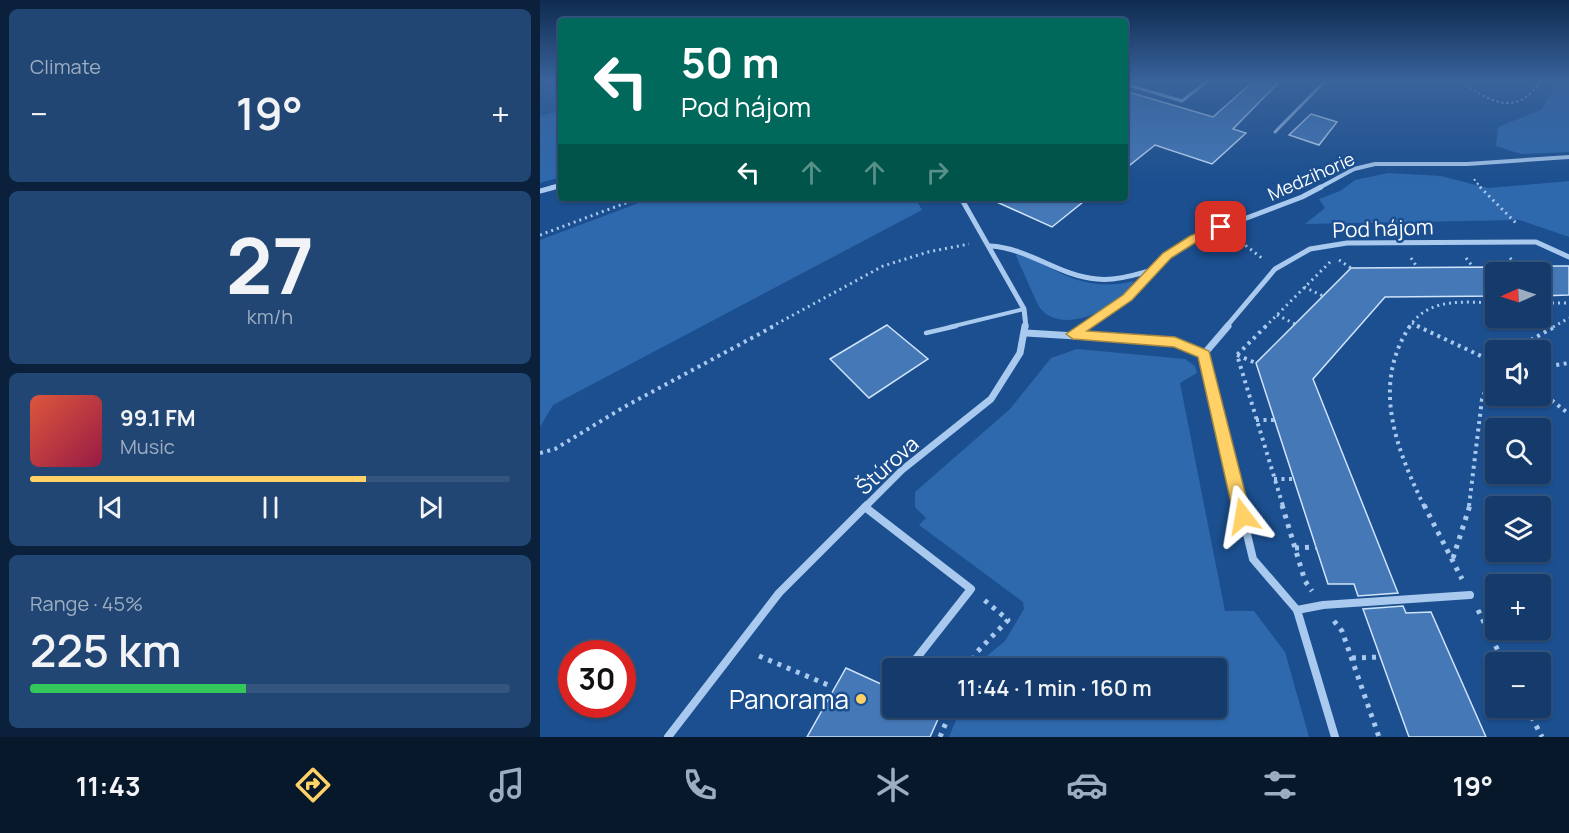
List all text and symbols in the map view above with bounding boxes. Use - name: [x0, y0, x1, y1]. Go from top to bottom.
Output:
- text: 50 m: [681, 33, 779, 91]
- icon: left: [582, 42, 660, 120]
- text: Climate: [30, 53, 101, 80]
- text: 19°: [236, 82, 303, 144]
- text: Pod hájom: [681, 88, 811, 125]
- text: −: [30, 91, 48, 136]
- text: +: [491, 91, 510, 136]
- street label: Medzihorie: [1264, 146, 1358, 206]
- icon: left: [732, 156, 765, 189]
- icon: ahead: [795, 156, 828, 189]
- icon: ahead: [858, 156, 891, 189]
- icon: right: [921, 156, 954, 189]
- pin: [1195, 201, 1246, 252]
- icon: arrive: [1204, 210, 1237, 243]
- text: 27: [226, 211, 314, 317]
- street label: Pod hájom: [1332, 212, 1434, 244]
- north arrow: [1485, 262, 1551, 328]
- map controls: [1485, 262, 1551, 718]
- text: km/h: [247, 303, 293, 330]
- button: sound: [1485, 340, 1551, 406]
- text: 99.1 FM: [120, 403, 196, 433]
- button: search: [1485, 418, 1551, 484]
- street label: Štúrova: [850, 430, 924, 500]
- text: Music: [120, 433, 175, 460]
- position arrow: [1211, 484, 1275, 548]
- icon: previous: [94, 491, 127, 524]
- icon: pause: [254, 491, 287, 524]
- icon: next: [414, 491, 447, 524]
- button: layers: [1485, 496, 1551, 562]
- button: +: [1485, 574, 1551, 640]
- text: Range · 45%: [30, 590, 143, 617]
- text: 225 km: [30, 619, 181, 681]
- speed limit sign: 30: [558, 640, 636, 718]
- button: −: [1485, 652, 1551, 718]
- text: 11:44 · 1 min · 160 m: [957, 673, 1152, 703]
- place label: Panorama: [729, 681, 849, 717]
- marker: Panorama: [854, 692, 868, 706]
- icon: directions: [292, 764, 334, 806]
- icon: music: [486, 764, 528, 806]
- icon: phone: [679, 764, 721, 806]
- icon: climate: [872, 764, 914, 806]
- icon: car: [1066, 764, 1108, 806]
- icon: filters: [1259, 764, 1301, 806]
- text: 11:43: [76, 767, 141, 804]
- text: 19°: [1452, 767, 1493, 804]

